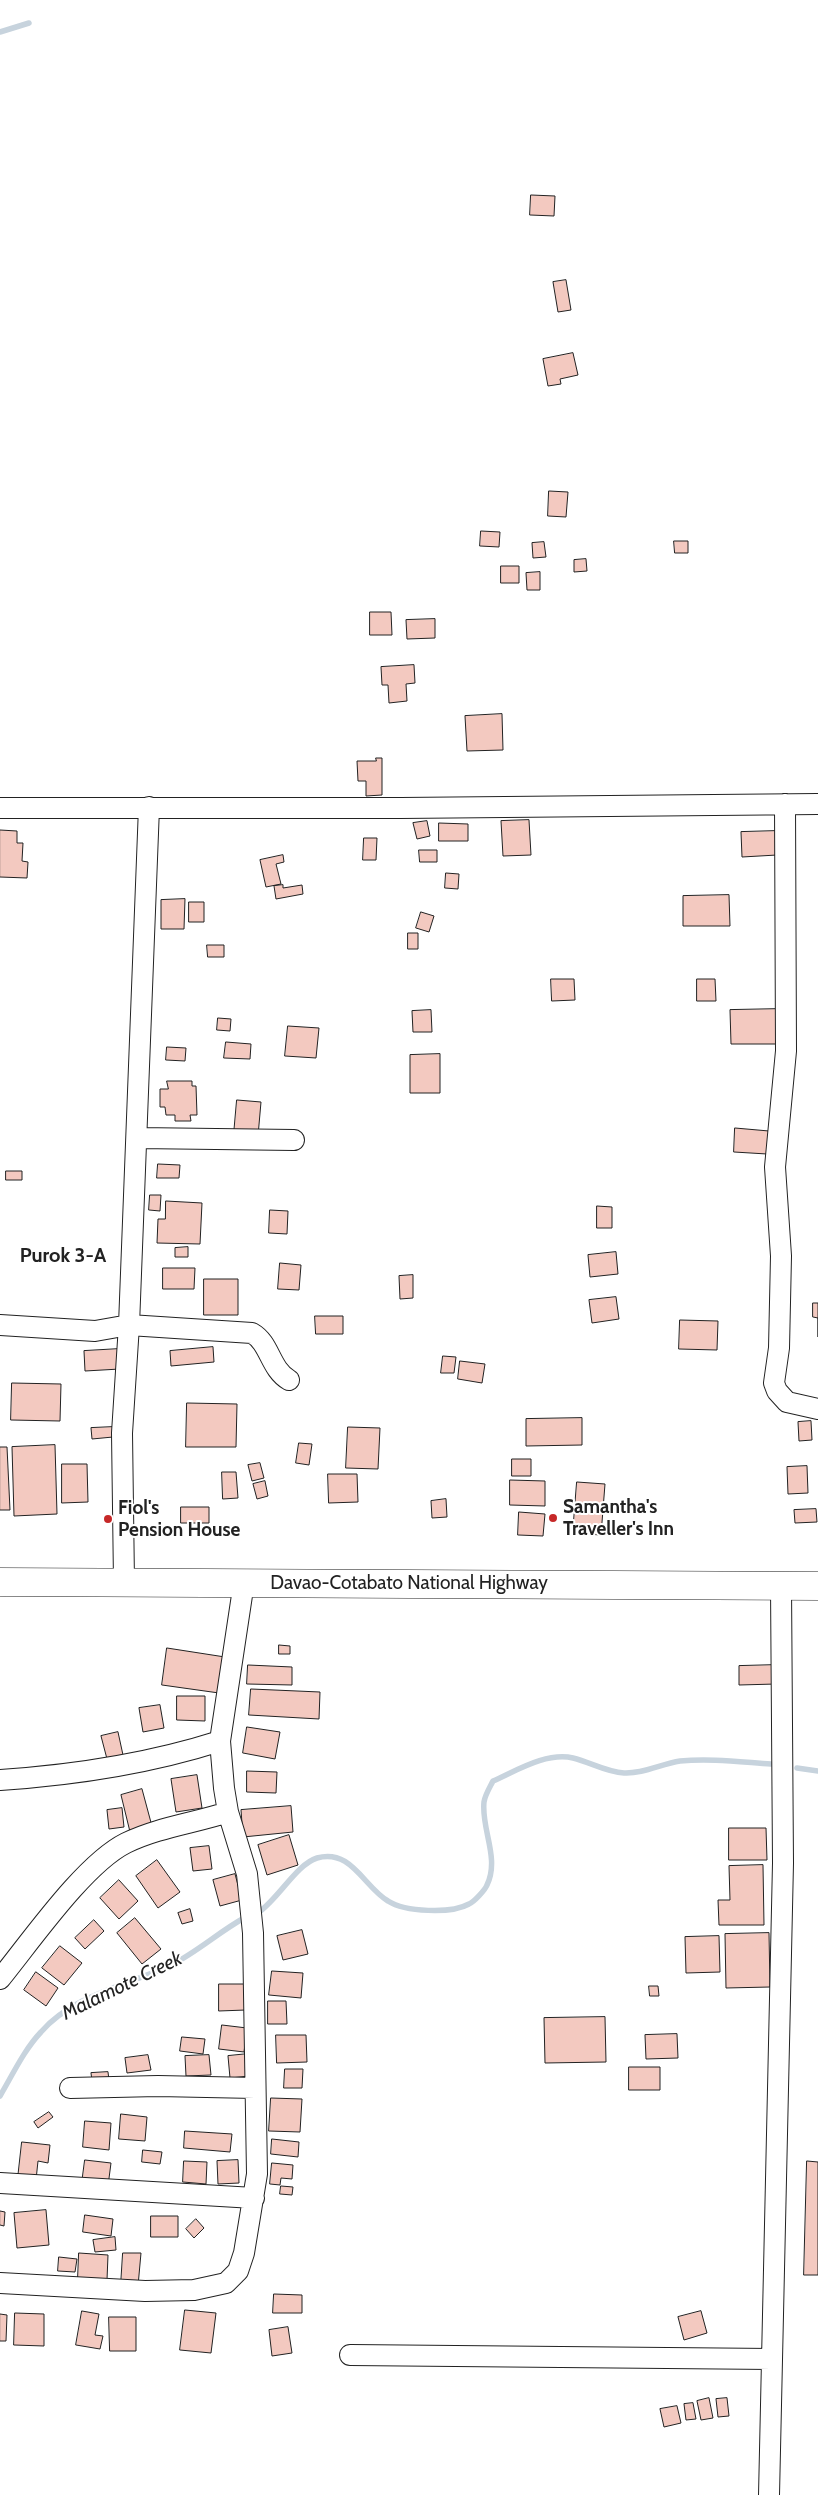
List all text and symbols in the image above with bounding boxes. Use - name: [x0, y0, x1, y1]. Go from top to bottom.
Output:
- district label: Purok 3-A: [20, 1244, 106, 1268]
- place label: Samantha's Traveller's Inn: [563, 1496, 674, 1540]
- place label: Fiol's Pension House: [118, 1497, 240, 1541]
- marker: Samantha's Traveller's Inn: [547, 1512, 559, 1524]
- marker: Fiol's Pension House: [102, 1513, 114, 1525]
- street label: Davao-Cotabato National Highway: [270, 1572, 548, 1594]
- water label: Malamote Creek: [58, 1947, 186, 2025]

